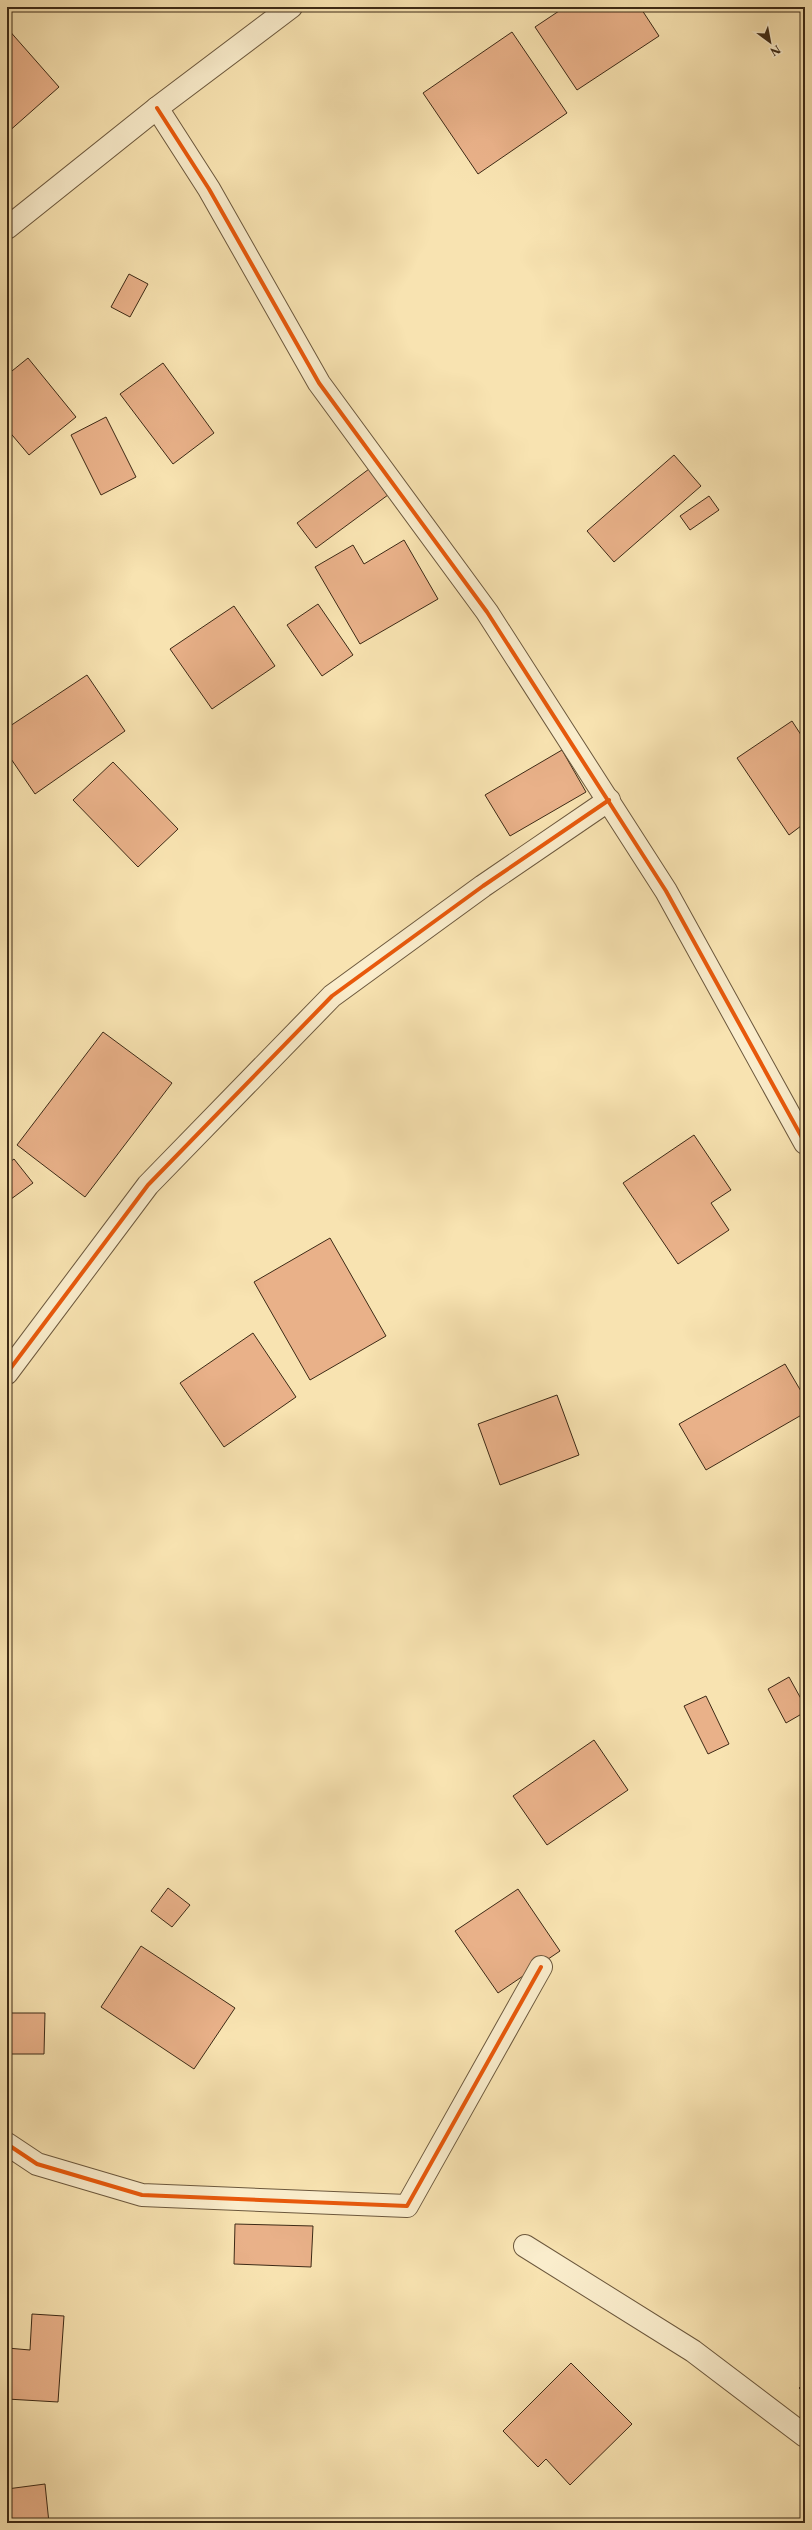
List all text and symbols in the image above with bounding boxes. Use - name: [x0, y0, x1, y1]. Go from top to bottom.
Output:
- north arrow: [750, 22, 790, 62]
- text: N: [767, 42, 783, 59]

